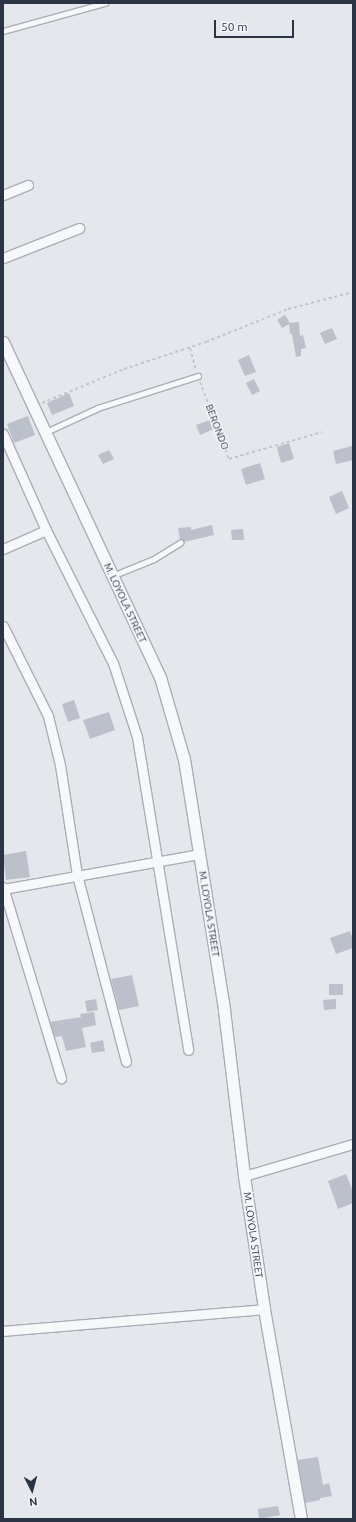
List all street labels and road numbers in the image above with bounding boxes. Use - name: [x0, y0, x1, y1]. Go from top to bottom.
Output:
- street label: BERONDO: [203, 402, 231, 452]
- street label: M. LOYOLA STREET: [101, 561, 149, 645]
- street label: M. LOYOLA STREET: [196, 870, 222, 958]
- street label: M. LOYOLA STREET: [241, 1191, 265, 1279]

